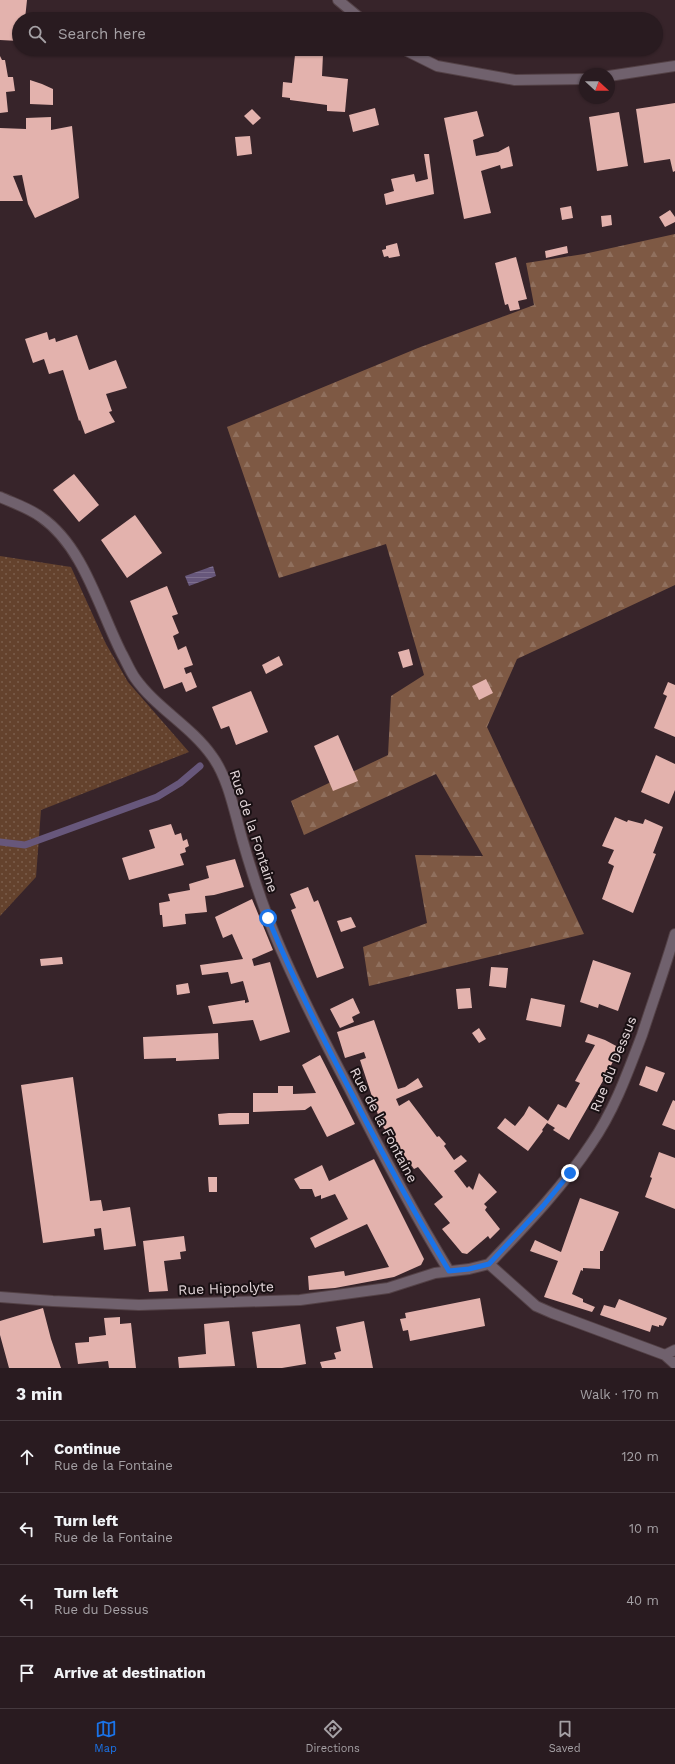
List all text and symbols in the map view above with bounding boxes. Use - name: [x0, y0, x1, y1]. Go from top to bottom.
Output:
- search box: [12, 12, 663, 56]
- icon: search: [26, 23, 48, 45]
- text: Search here: [58, 25, 146, 43]
- north arrow: [579, 68, 615, 104]
- street label: Rue de la Fontaine: [227, 768, 281, 894]
- route start: [259, 909, 277, 927]
- street label: Rue du Dessus: [587, 1014, 639, 1114]
- street label: Rue de la Fontaine: [347, 1065, 421, 1185]
- route end: [561, 1164, 579, 1182]
- street label: Rue Hippolyte: [178, 1278, 274, 1298]
- text: 3 min: [16, 1384, 62, 1404]
- text: Walk · 170 m: [580, 1387, 659, 1402]
- text: Continue: [54, 1440, 121, 1458]
- icon: ahead: [16, 1446, 38, 1468]
- text: 120 m: [621, 1449, 659, 1464]
- text: Rue de la Fontaine: [54, 1458, 173, 1473]
- text: Turn left: [54, 1512, 118, 1530]
- icon: left: [16, 1518, 38, 1540]
- text: 10 m: [629, 1521, 659, 1536]
- text: Rue de la Fontaine: [54, 1530, 173, 1545]
- text: Turn left: [54, 1584, 118, 1602]
- icon: left: [16, 1590, 38, 1612]
- text: 40 m: [626, 1593, 659, 1608]
- text: Rue du Dessus: [54, 1602, 149, 1617]
- icon: arrive: [16, 1662, 38, 1684]
- text: Arrive at destination: [54, 1664, 206, 1682]
- tab: Map: [94, 1718, 117, 1755]
- tab: Directions: [306, 1718, 360, 1755]
- tab: Saved: [549, 1718, 581, 1755]

